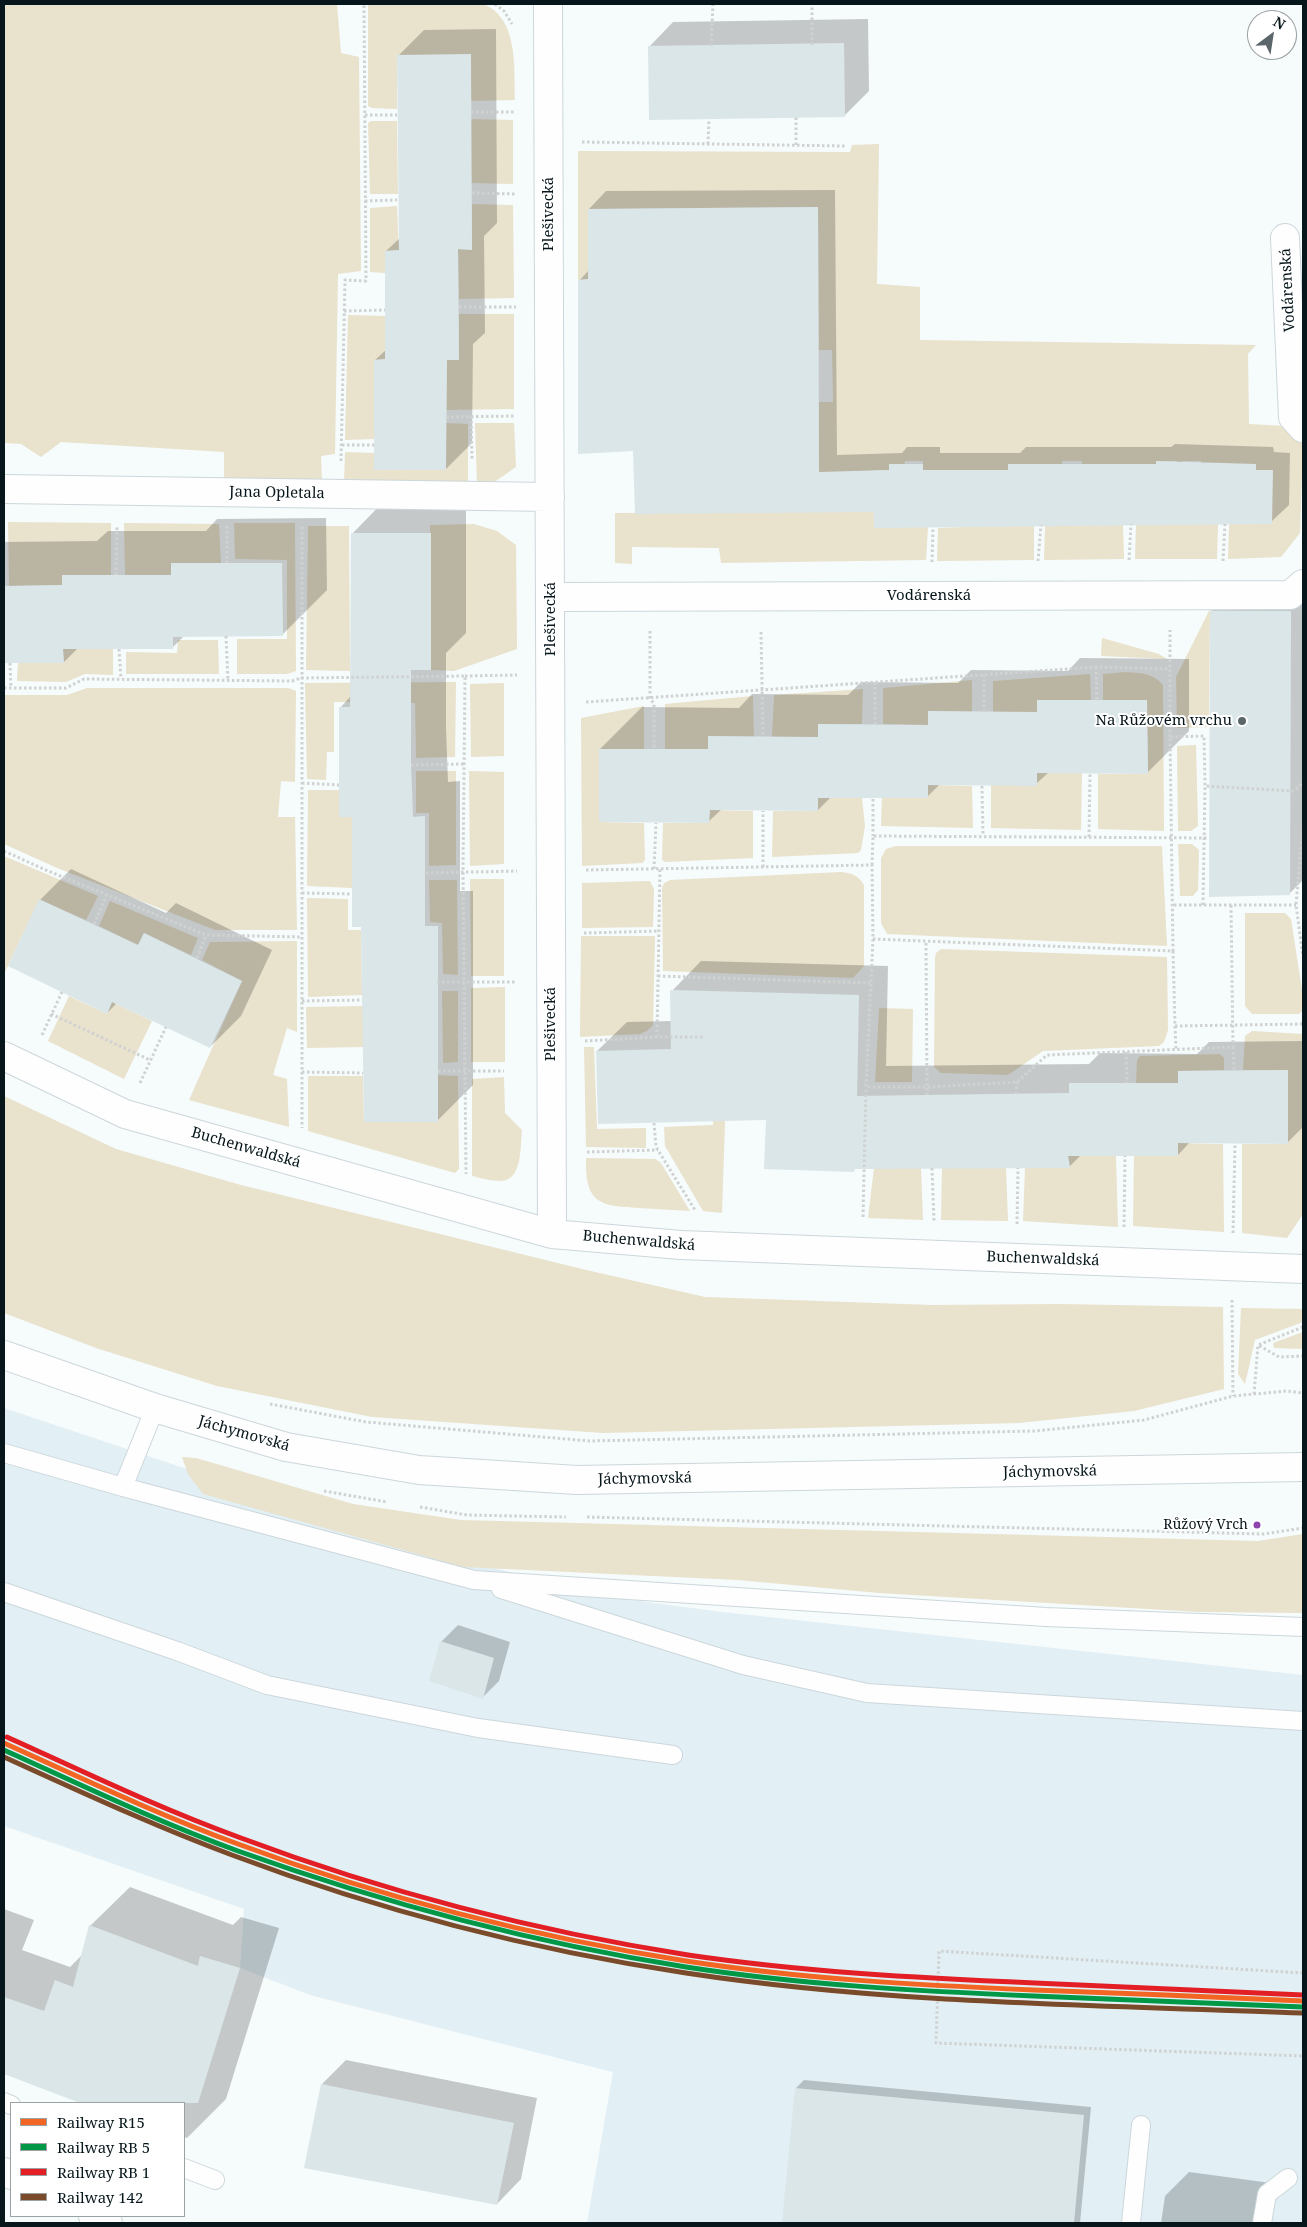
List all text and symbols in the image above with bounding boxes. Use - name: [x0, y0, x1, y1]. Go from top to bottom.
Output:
- north arrow: [1247, 10, 1297, 60]
- text: N: [1270, 12, 1289, 34]
- street label: Plešivecká: [540, 177, 558, 251]
- street label: Vodárenská: [1277, 247, 1299, 333]
- street label: Jana Opletala: [229, 483, 325, 503]
- street label: Plešivecká: [542, 582, 560, 656]
- street label: Vodárenská: [887, 587, 971, 605]
- place label: Na Růžovém vrchu: [1096, 712, 1232, 730]
- marker: Na Růžovém vrchu: [1236, 715, 1248, 727]
- street label: Plešivecká: [542, 987, 560, 1061]
- street label: Buchenwaldská: [189, 1124, 303, 1172]
- street label: Buchenwaldská: [582, 1227, 696, 1255]
- street label: Buchenwaldská: [986, 1248, 1100, 1270]
- street label: Jáchymovská: [196, 1412, 292, 1456]
- street label: Jáchymovská: [1003, 1462, 1097, 1482]
- street label: Jáchymovská: [598, 1469, 692, 1489]
- place label: Růžový Vrch: [1163, 1517, 1248, 1533]
- marker: Růžový Vrch: [1252, 1520, 1262, 1530]
- legend: [10, 2102, 185, 2217]
- text: Railway R15: [57, 2112, 145, 2132]
- text: Railway RB 5: [57, 2137, 150, 2157]
- text: Railway RB 1: [57, 2162, 150, 2182]
- text: Railway 142: [57, 2187, 143, 2207]

